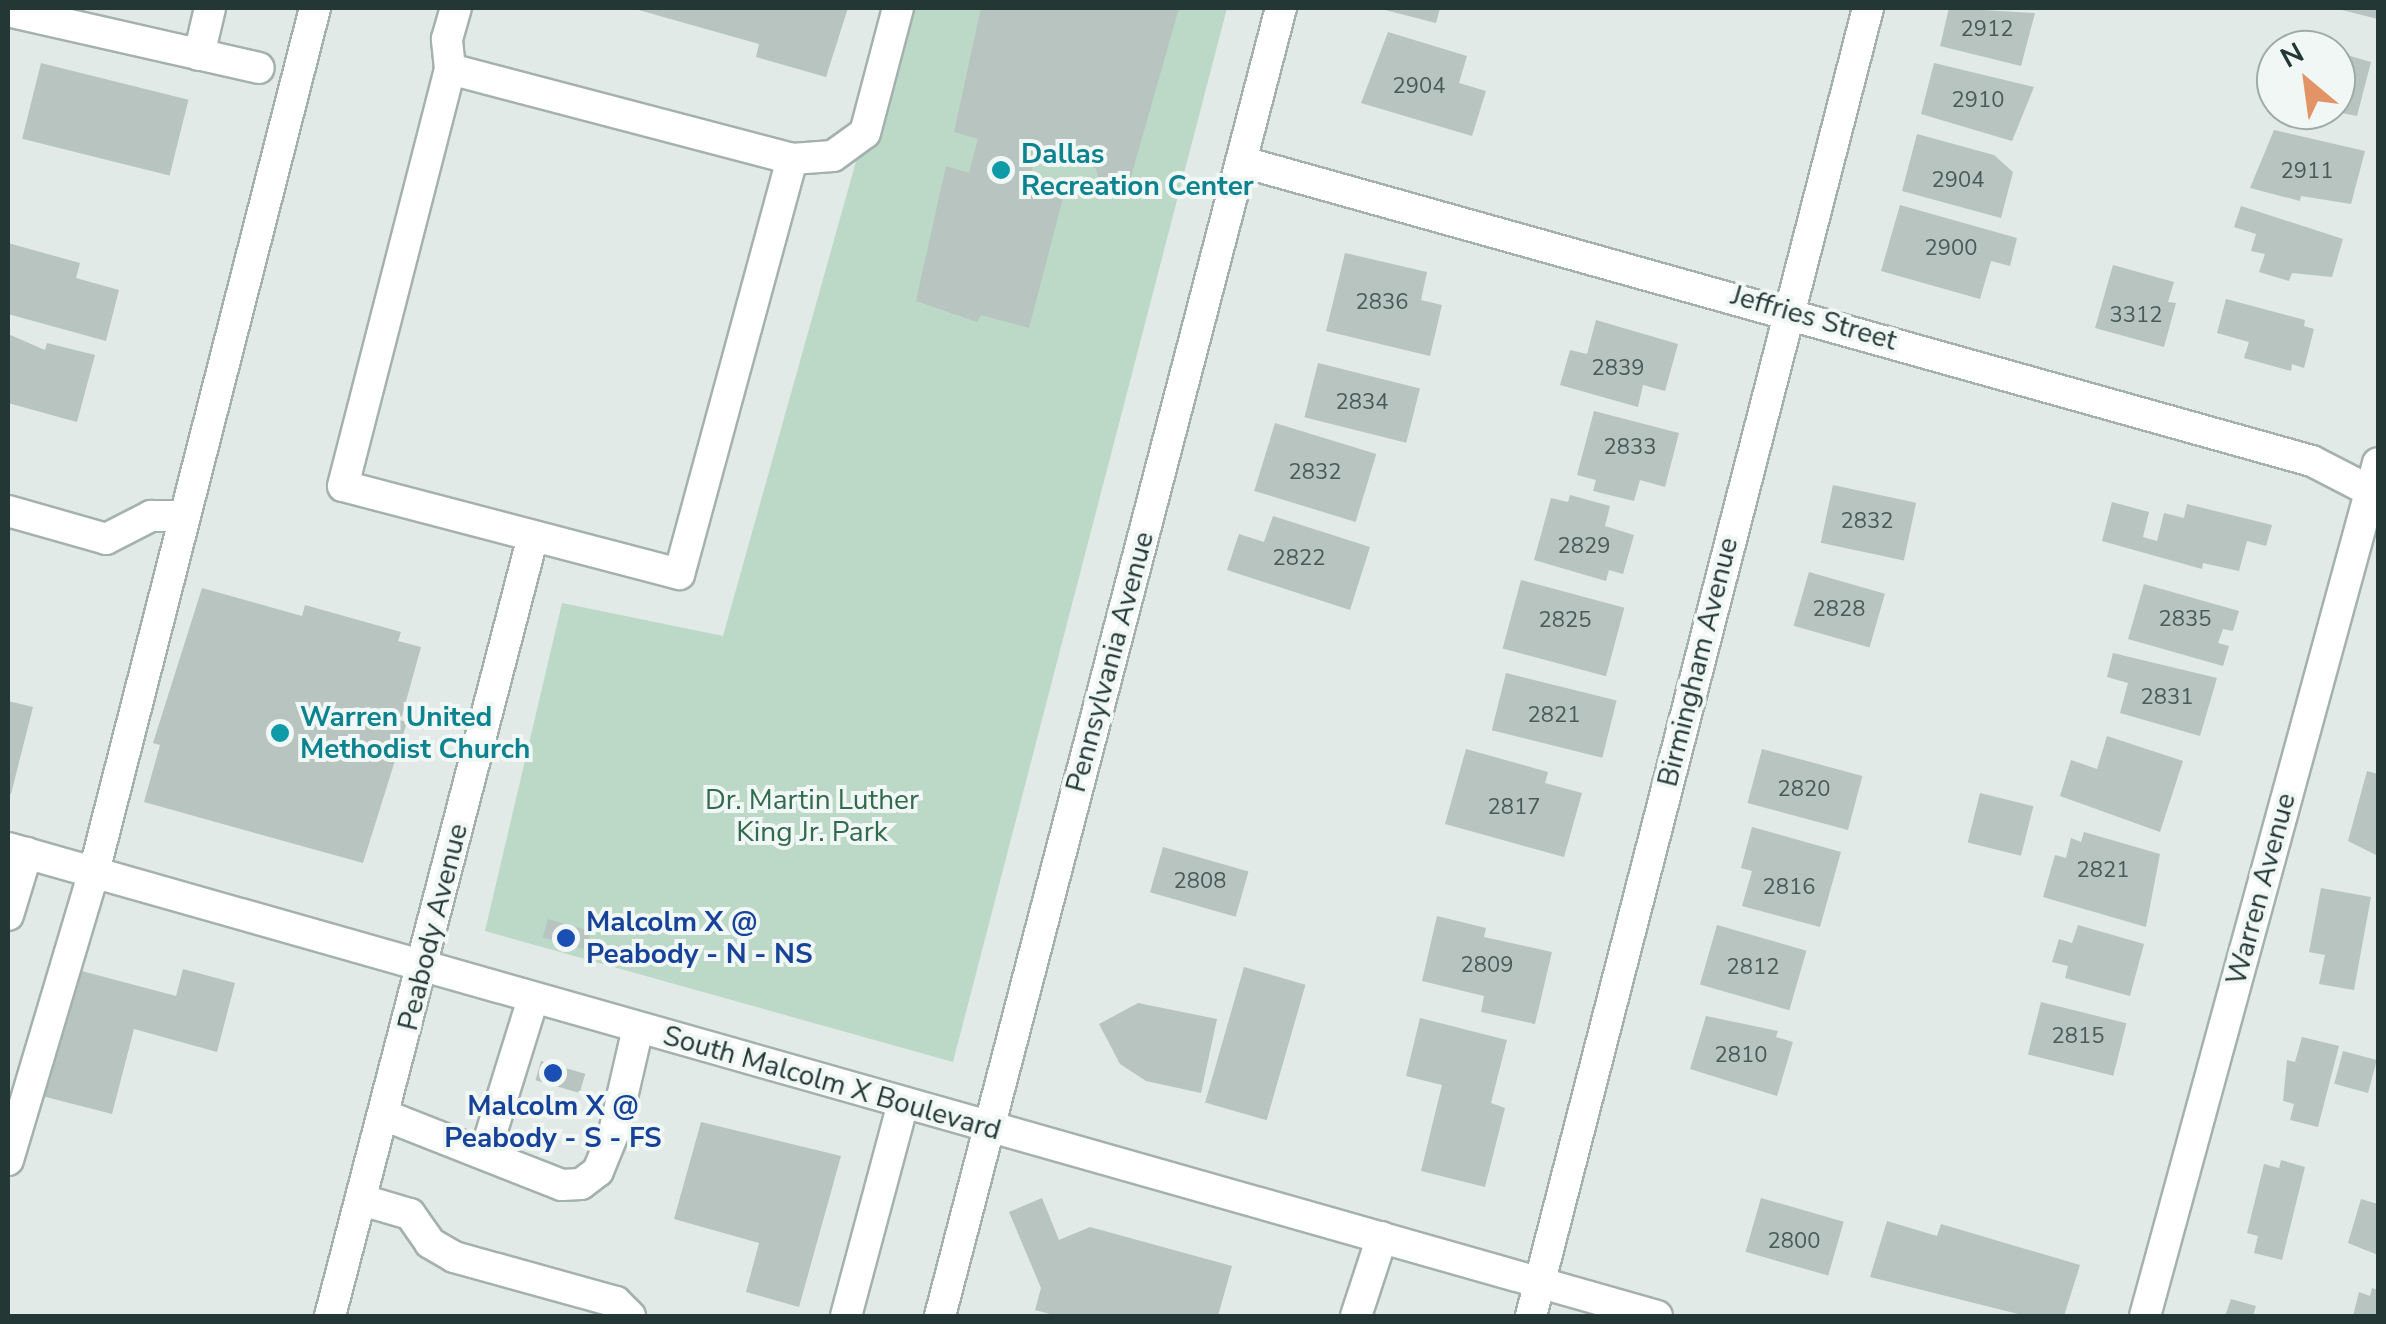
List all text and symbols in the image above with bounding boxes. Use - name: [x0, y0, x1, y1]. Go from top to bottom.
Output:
- house number: 2912: [1961, 17, 2013, 43]
- north arrow: [2256, 30, 2356, 130]
- text: N: [2274, 34, 2311, 77]
- house number: 2904: [1393, 74, 1445, 100]
- house number: 2910: [1952, 88, 2004, 114]
- place label: Dallas Recreation Center: [1021, 137, 1254, 203]
- marker: Dallas Recreation Center: [990, 159, 1012, 181]
- house number: 2911: [2281, 159, 2333, 185]
- house number: 2904: [1932, 168, 1984, 194]
- house number: 2900: [1925, 236, 1977, 262]
- street label: Jeffries Street: [1727, 278, 1901, 358]
- house number: 2836: [1356, 290, 1408, 316]
- house number: 3312: [2110, 303, 2162, 329]
- house number: 2839: [1592, 356, 1644, 382]
- house number: 2834: [1336, 390, 1388, 416]
- house number: 2833: [1604, 435, 1656, 461]
- house number: 2832: [1289, 460, 1341, 486]
- house number: 2832: [1841, 509, 1893, 535]
- street label: Pennsylvania Avenue: [1059, 528, 1161, 796]
- house number: 2829: [1558, 534, 1610, 560]
- street label: Birmingham Avenue: [1651, 534, 1745, 790]
- house number: 2822: [1273, 546, 1325, 572]
- house number: 2828: [1813, 597, 1865, 623]
- house number: 2835: [2159, 607, 2211, 633]
- house number: 2825: [1539, 608, 1591, 634]
- house number: 2831: [2141, 685, 2193, 711]
- place label: Warren United Methodist Church: [300, 700, 530, 766]
- house number: 2821: [1528, 703, 1580, 729]
- marker: Warren United Methodist Church: [269, 722, 291, 744]
- house number: 2820: [1778, 777, 1830, 803]
- park label: Dr. Martin Luther King Jr. Park: [705, 783, 919, 849]
- street label: Warren Avenue: [2219, 789, 2303, 989]
- house number: 2817: [1488, 795, 1540, 821]
- street label: Peabody Avenue: [391, 820, 475, 1034]
- house number: 2821: [2077, 858, 2129, 884]
- house number: 2808: [1174, 869, 1226, 895]
- house number: 2816: [1763, 875, 1815, 901]
- place label: Malcolm X @ Peabody - N - NS: [586, 905, 813, 971]
- marker: Malcolm X @ Peabody - N - NS: [555, 927, 577, 949]
- house number: 2809: [1461, 953, 1513, 979]
- house number: 2812: [1727, 955, 1779, 981]
- street label: South Malcolm X Boulevard: [659, 1019, 1005, 1147]
- house number: 2815: [2052, 1024, 2104, 1050]
- house number: 2810: [1715, 1043, 1767, 1069]
- marker: Malcolm X @ Peabody - S - FS: [542, 1062, 564, 1084]
- place label: Malcolm X @ Peabody - S - FS: [444, 1089, 662, 1155]
- house number: 2800: [1768, 1229, 1820, 1255]

